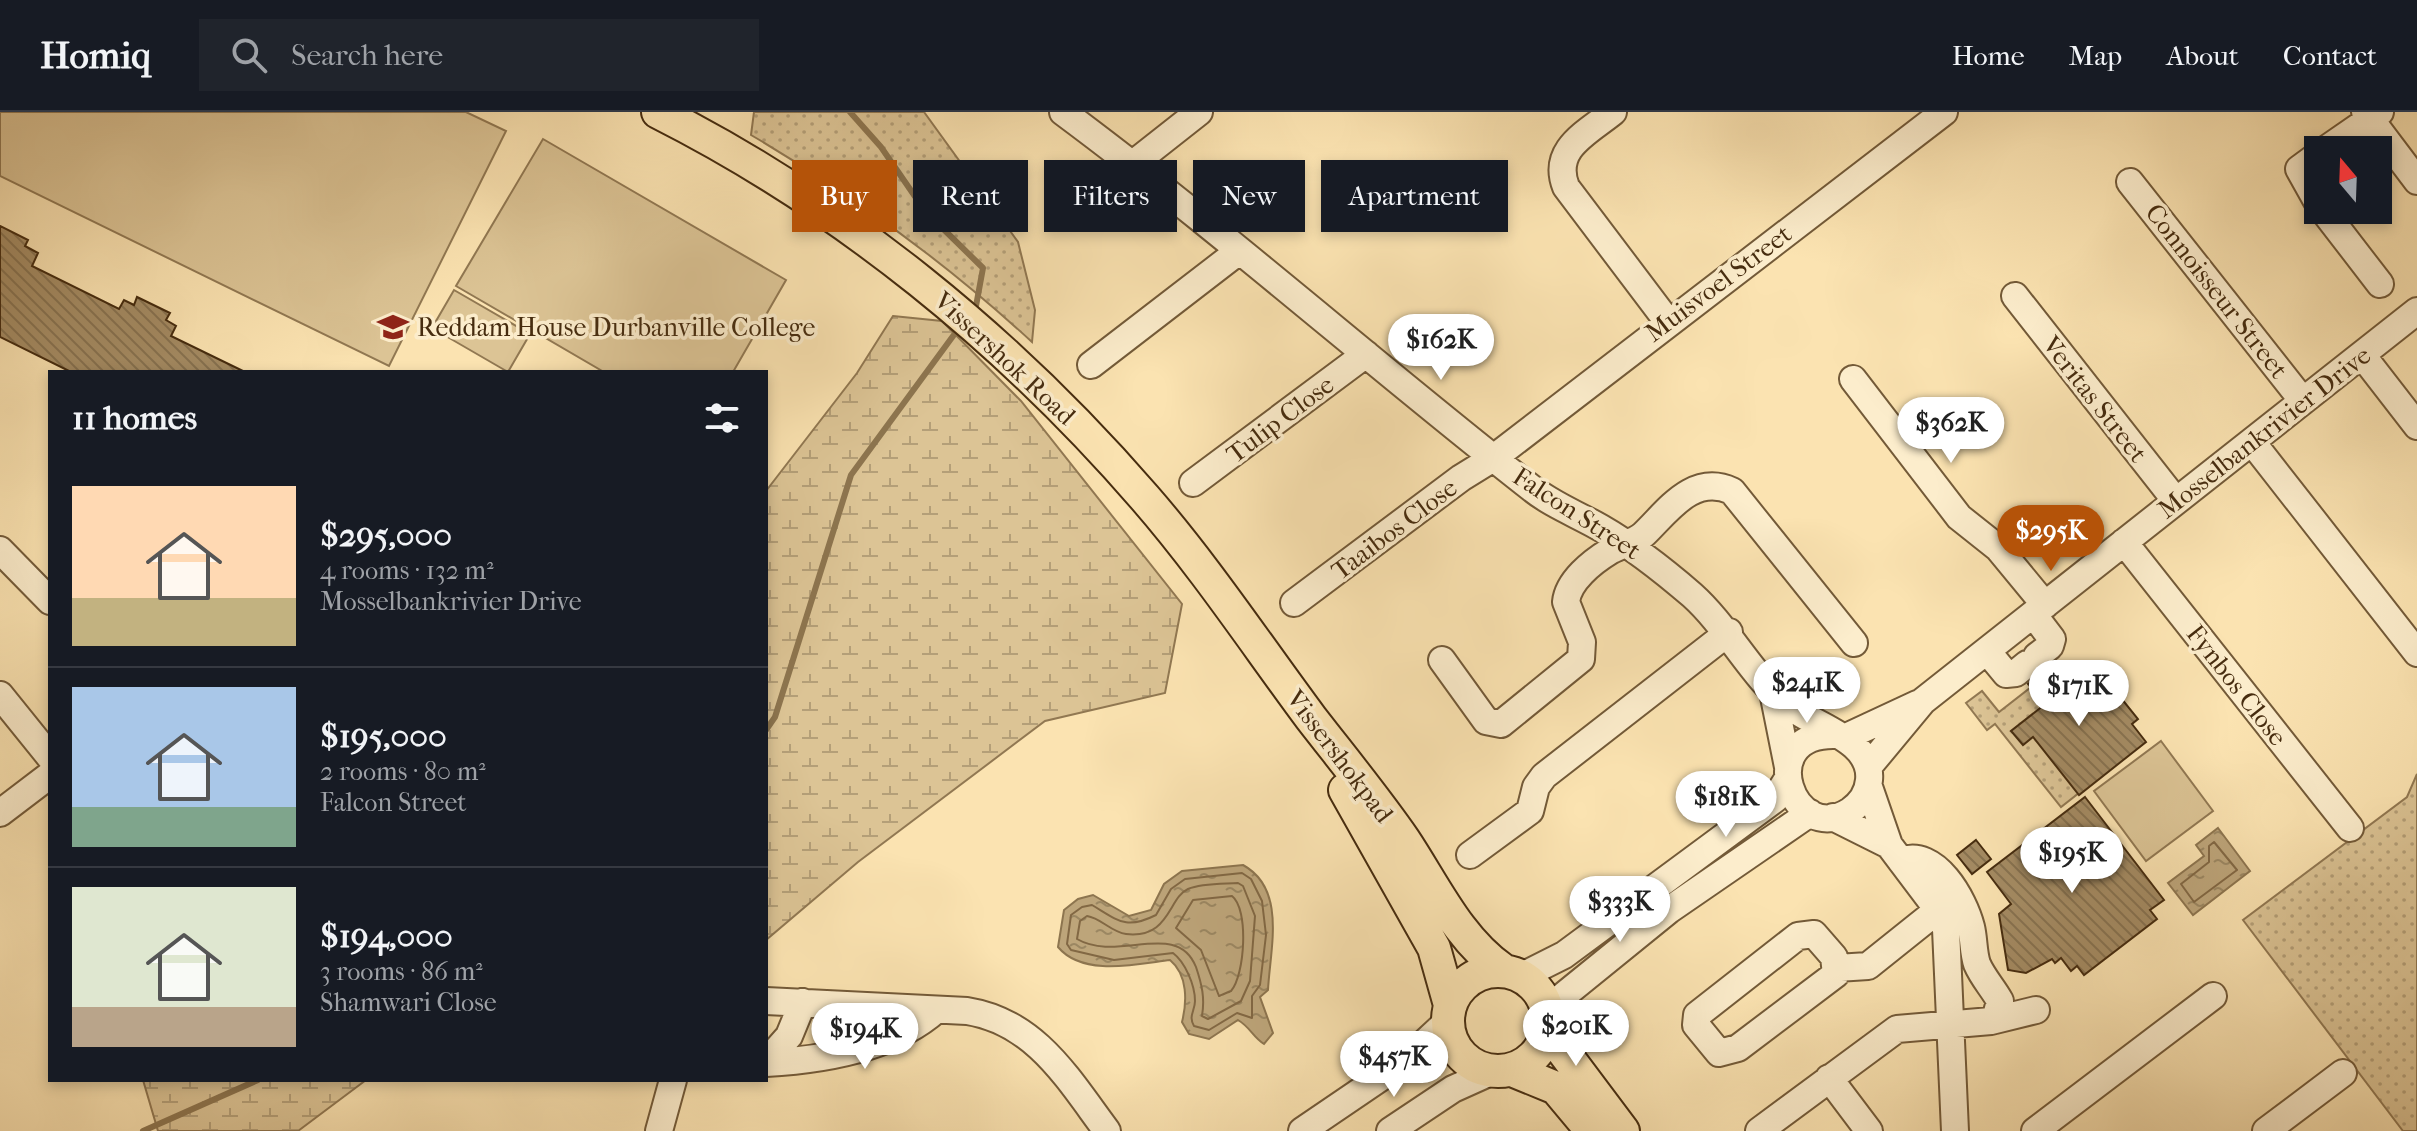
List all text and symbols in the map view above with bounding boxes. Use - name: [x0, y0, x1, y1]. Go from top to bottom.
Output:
- search box: [199, 19, 759, 91]
- text: Homiq: [40, 33, 151, 78]
- icon: search: [227, 33, 271, 77]
- text: Search here: [291, 38, 443, 73]
- text: Home: [1952, 39, 2025, 72]
- text: Map: [2069, 39, 2122, 72]
- text: About: [2166, 39, 2239, 72]
- text: Contact: [2283, 39, 2377, 72]
- north arrow: [2304, 136, 2392, 224]
- map controls: [2304, 136, 2392, 224]
- chip: Buy: [792, 160, 897, 232]
- chip: Rent: [913, 160, 1028, 232]
- chip: Filters: [1044, 160, 1177, 232]
- chip: New: [1193, 160, 1305, 232]
- chip: Apartment: [1321, 160, 1508, 232]
- street label: Connoisseur Street: [2139, 198, 2295, 385]
- street label: Muisvoel Street: [1639, 218, 1798, 349]
- street label: Vissershok Road: [927, 284, 1082, 432]
- school or university icon: Reddam House Durbanville College: [376, 310, 410, 344]
- place label: Reddam House Durbanville College: [417, 312, 815, 343]
- pin: $162K: [1385, 314, 1497, 382]
- text: $162K: [1406, 324, 1476, 355]
- street label: Veritas Street: [2035, 329, 2154, 469]
- street label: Mosselbankrivier Drive: [2152, 340, 2377, 525]
- street label: Tulip Close: [1221, 369, 1340, 470]
- icon: filters: [700, 396, 744, 440]
- pin: $362K: [1895, 397, 2007, 465]
- text: 11 homes: [72, 398, 197, 438]
- text: $362K: [1915, 407, 1987, 438]
- street label: Falcon Street: [1507, 460, 1647, 567]
- street label: Taaibos Close: [1325, 472, 1463, 587]
- pin: $295K: [1995, 505, 2107, 573]
- text: $295,000: [320, 515, 452, 555]
- text: $295K: [2015, 515, 2087, 546]
- icon: home: [136, 518, 232, 614]
- text: 4 rooms · 132 m²: [320, 555, 494, 586]
- text: Mosselbankrivier Drive: [320, 586, 582, 617]
- street label: Fynbos Close: [2180, 619, 2293, 752]
- pin: $241K: [1751, 657, 1863, 725]
- pin: $171K: [2023, 660, 2135, 728]
- text: $241K: [1771, 667, 1843, 698]
- text: $171K: [2047, 670, 2111, 701]
- street label: Vissershokpad: [1279, 683, 1400, 830]
- text: $195,000: [320, 716, 447, 756]
- icon: home: [136, 719, 232, 815]
- text: 2 rooms · 80 m²: [320, 756, 486, 787]
- pin: $181K: [1670, 771, 1782, 839]
- text: $181K: [1694, 781, 1758, 812]
- text: Falcon Street: [320, 787, 467, 818]
- pin: $195K: [2016, 827, 2128, 895]
- text: $195K: [2038, 837, 2106, 868]
- pin: $333K: [1564, 876, 1676, 944]
- text: $333K: [1587, 886, 1653, 917]
- text: $194,000: [320, 916, 453, 956]
- icon: home: [136, 919, 232, 1015]
- text: 3 rooms · 86 m²: [320, 956, 483, 987]
- text: Shamwari Close: [320, 987, 497, 1018]
- pin: $201K: [1520, 1000, 1632, 1068]
- pin: $194K: [809, 1003, 921, 1071]
- text: $201K: [1541, 1010, 1611, 1041]
- text: $194K: [829, 1013, 901, 1044]
- pin: $457K: [1338, 1031, 1450, 1099]
- text: $457K: [1358, 1041, 1430, 1072]

